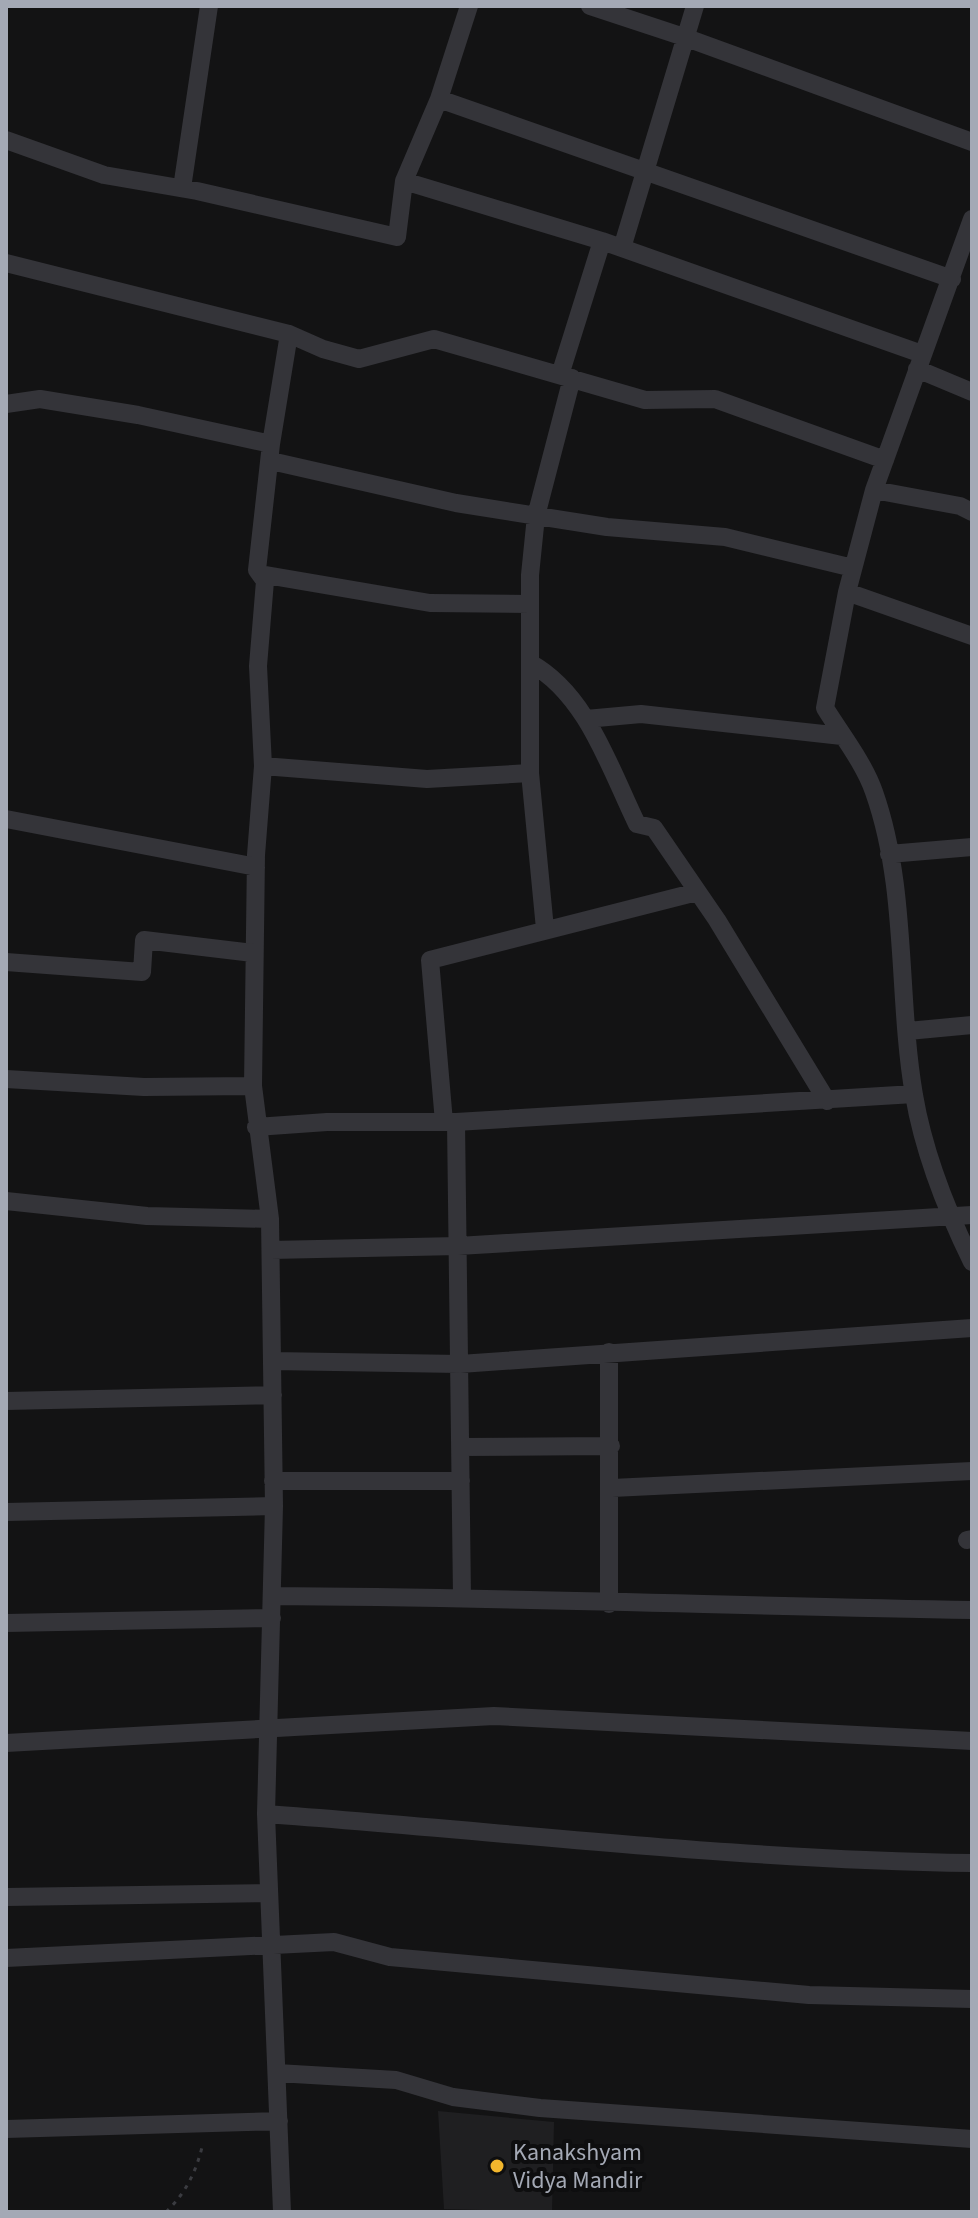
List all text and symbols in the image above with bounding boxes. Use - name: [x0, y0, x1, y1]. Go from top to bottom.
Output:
- place label: Kanakshyam Vidya Mandir: [513, 2135, 643, 2198]
- marker: Kanakshyam Vidya Mandir: [488, 2157, 506, 2175]

